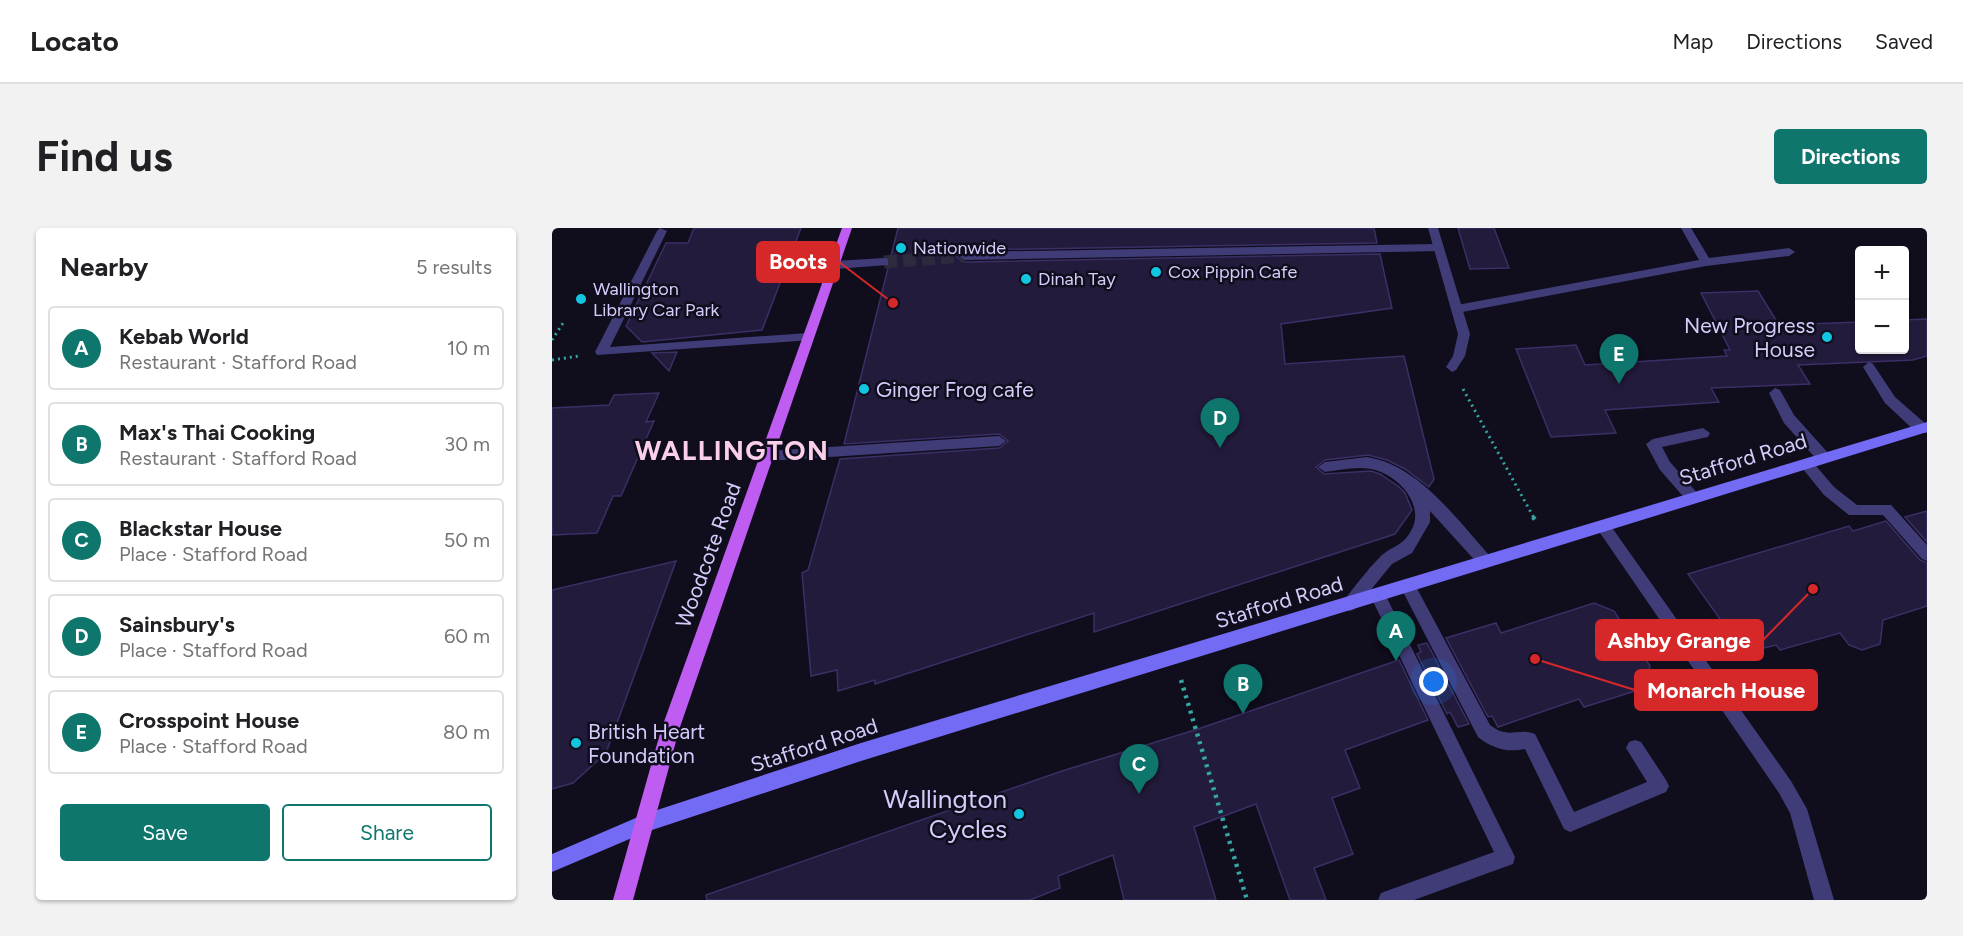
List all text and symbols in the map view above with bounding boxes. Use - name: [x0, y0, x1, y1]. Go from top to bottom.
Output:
- text: Locato: [30, 24, 119, 58]
- text: Map: [1672, 29, 1713, 54]
- text: Directions: [1746, 29, 1842, 54]
- text: Saved: [1875, 29, 1933, 54]
- button: Directions: [1774, 129, 1927, 184]
- text: Find us: [36, 131, 173, 182]
- place label: Nationwide: [913, 237, 1006, 259]
- marker: Nationwide: [894, 241, 908, 255]
- callout: Boots: [757, 242, 839, 282]
- map controls: [1855, 246, 1909, 354]
- button: +: [1855, 246, 1909, 300]
- text: Boots: [769, 248, 827, 275]
- text: Nearby: [60, 251, 148, 283]
- text: 5 results: [416, 255, 492, 279]
- place label: Cox Pippin Cafe: [1168, 261, 1298, 283]
- marker: Cox Pippin Cafe: [1149, 265, 1163, 279]
- place label: Dinah Tay: [1038, 268, 1116, 290]
- marker: Dinah Tay: [1019, 272, 1033, 286]
- place label: Wallington Library Car Park: [593, 278, 720, 321]
- marker: Wallington Library Car Park: [574, 292, 588, 306]
- button: −: [1855, 300, 1909, 354]
- place label: New Progress House: [1684, 313, 1815, 362]
- text: Kebab World: [119, 323, 249, 350]
- marker: New Progress House: [1820, 330, 1834, 344]
- pin: E: [1600, 334, 1638, 384]
- text: A: [74, 336, 89, 360]
- text: 10 m: [447, 336, 490, 360]
- text: Restaurant · Stafford Road: [119, 350, 357, 374]
- place label: Ginger Frog cafe: [876, 377, 1034, 402]
- marker: Ginger Frog cafe: [857, 382, 871, 396]
- pin: D: [1200, 398, 1240, 448]
- text: Max's Thai Cooking: [119, 419, 315, 446]
- street label: Stafford Road: [1676, 428, 1810, 490]
- text: B: [75, 432, 88, 456]
- text: 30 m: [444, 432, 490, 456]
- district label: WALLINGTON: [635, 434, 829, 467]
- text: Restaurant · Stafford Road: [119, 446, 357, 470]
- street label: Woodcote Road: [670, 479, 746, 631]
- text: Blackstar House: [119, 515, 282, 542]
- text: C: [74, 528, 89, 552]
- text: 50 m: [444, 528, 490, 552]
- text: Place · Stafford Road: [119, 542, 308, 566]
- street label: Stafford Road: [1212, 571, 1346, 633]
- text: Sainsbury's: [119, 611, 235, 638]
- pin: A: [1376, 612, 1416, 661]
- callout: Ashby Grange: [1596, 620, 1763, 660]
- text: D: [75, 624, 89, 648]
- text: 60 m: [444, 624, 490, 648]
- text: Ashby Grange: [1607, 627, 1751, 654]
- text: Place · Stafford Road: [119, 638, 308, 662]
- pin: B: [1224, 664, 1262, 714]
- your location: [1419, 667, 1448, 696]
- callout: Monarch House: [1635, 670, 1817, 710]
- text: Monarch House: [1647, 677, 1805, 704]
- text: Crosspoint House: [119, 707, 299, 734]
- street label: Stafford Road: [747, 713, 881, 777]
- place label: British Heart Foundation: [588, 719, 705, 768]
- text: E: [76, 720, 87, 744]
- text: 80 m: [443, 720, 490, 744]
- text: Place · Stafford Road: [119, 734, 308, 758]
- marker: British Heart Foundation: [569, 736, 583, 750]
- pin: C: [1120, 744, 1158, 794]
- place label: Wallington Cycles: [883, 783, 1007, 845]
- button: Save: [60, 804, 270, 861]
- button: Share: [282, 804, 492, 861]
- marker: Wallington Cycles: [1012, 807, 1026, 821]

